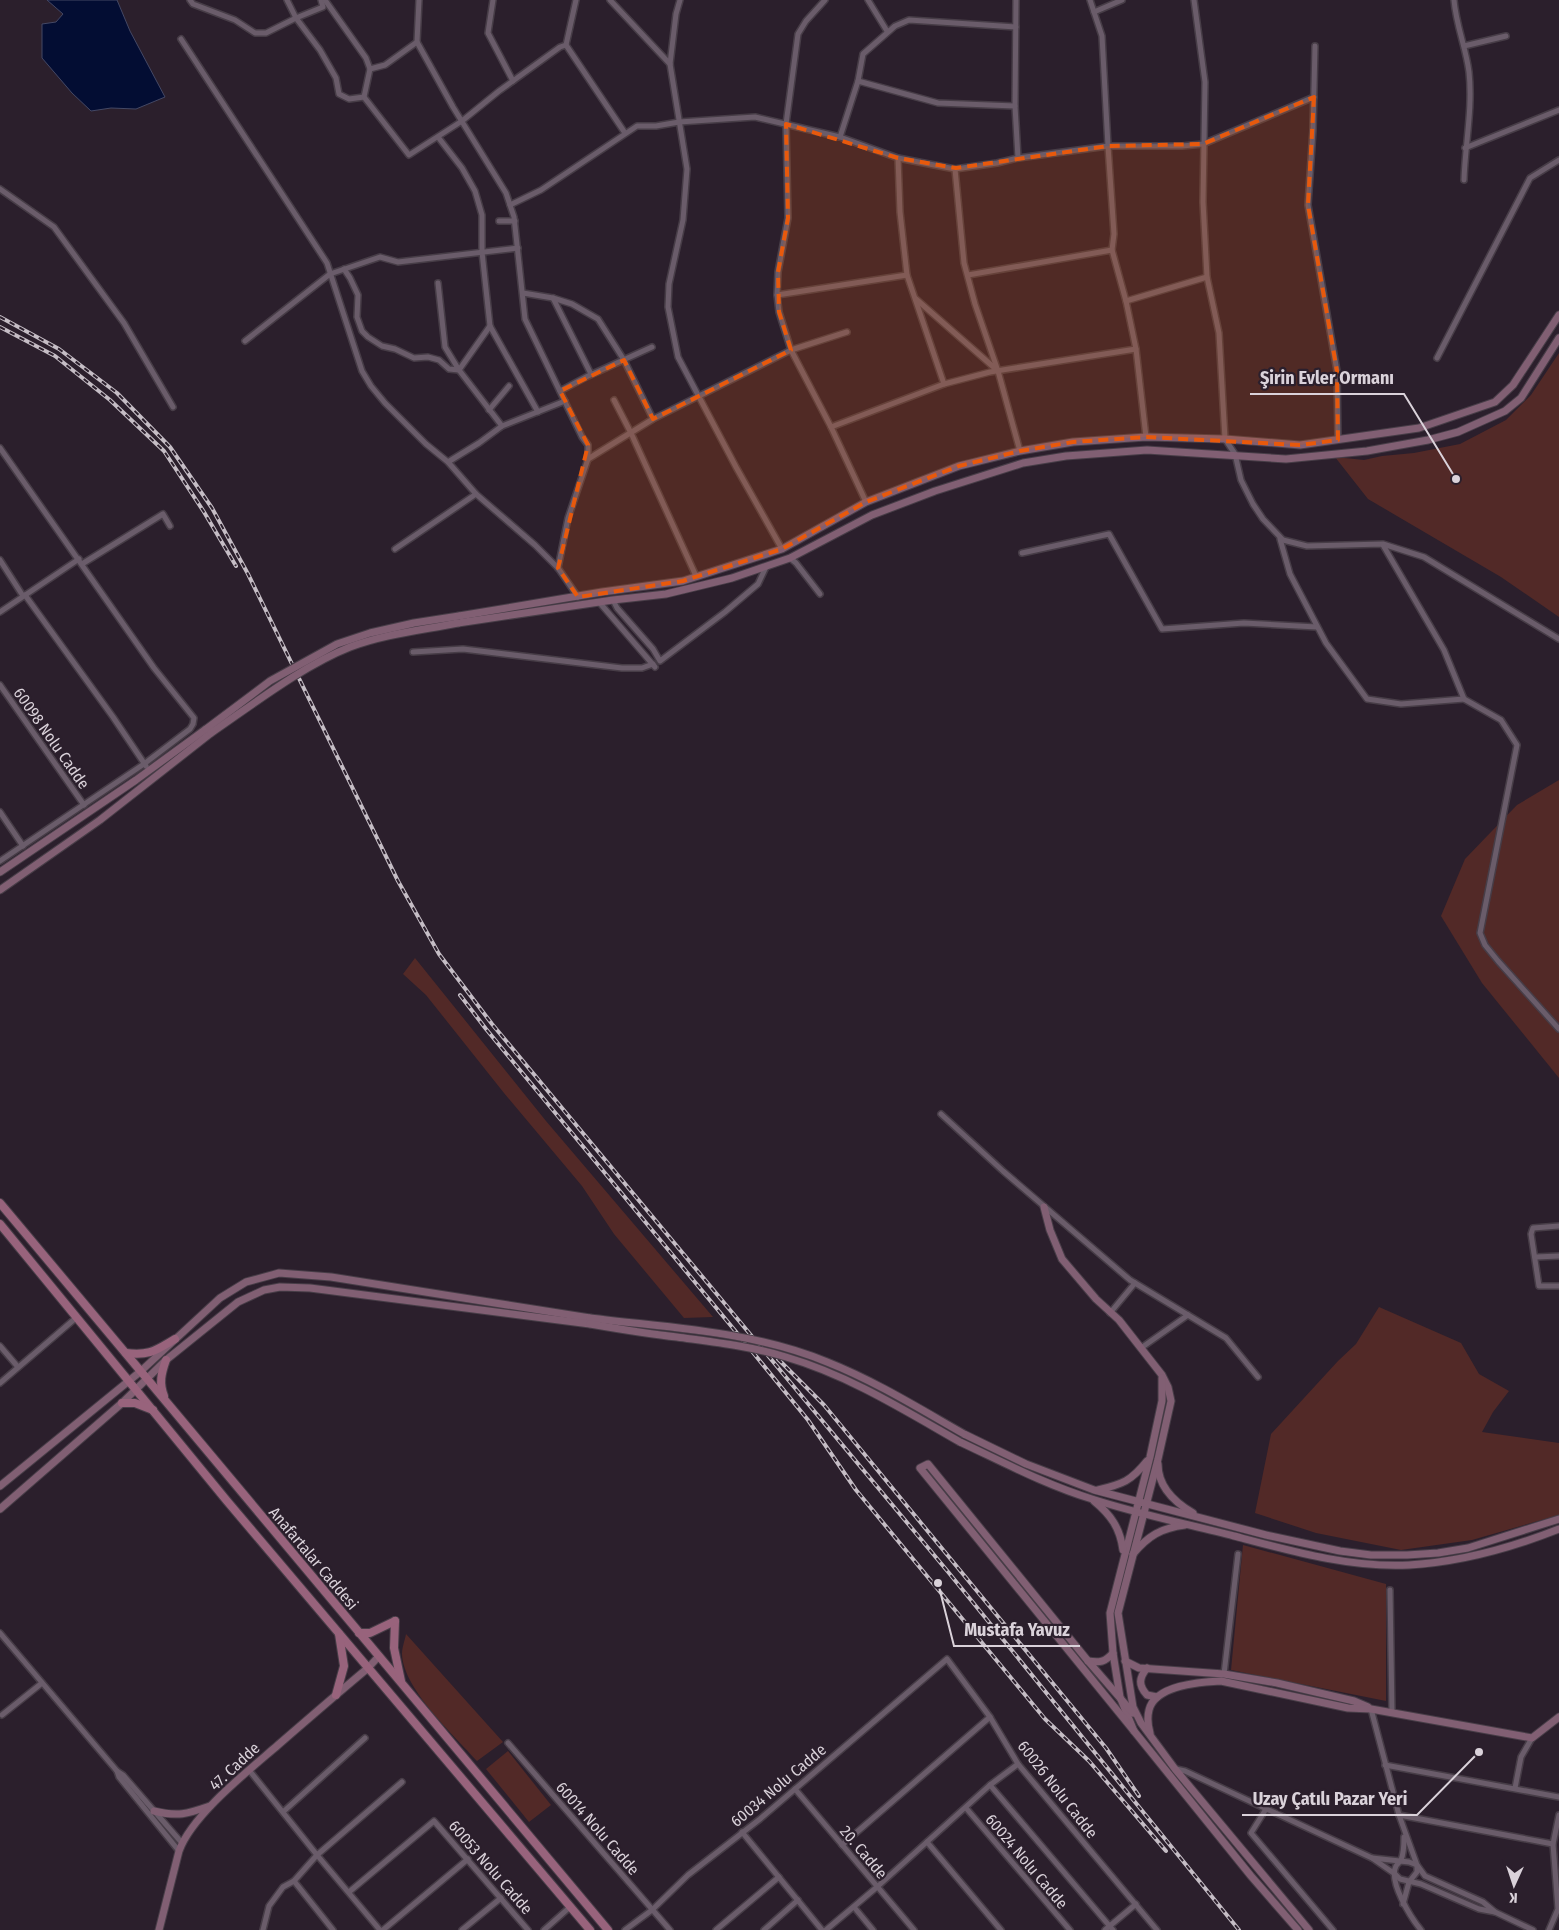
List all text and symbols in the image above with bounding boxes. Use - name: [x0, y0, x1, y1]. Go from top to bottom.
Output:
- callout: Şirin Evler Ormanı: [1250, 361, 1404, 394]
- text: Şirin Evler Ormanı: [1260, 367, 1394, 389]
- street label: 60098 Nolu Cadde: [10, 684, 94, 793]
- street label: Anafartalar Caddesi: [265, 1503, 362, 1614]
- callout: Mustafa Yavuz: [954, 1613, 1080, 1646]
- text: Mustafa Yavuz: [964, 1619, 1070, 1641]
- street label: 60026 Nolu Cadde: [1014, 1737, 1102, 1842]
- street label: 47. Cadde: [205, 1738, 264, 1794]
- street label: 60034 Nolu Cadde: [727, 1740, 830, 1831]
- street label: 60014 Nolu Cadde: [552, 1778, 643, 1879]
- callout: Uzay Çatılı Pazar Yeri: [1242, 1782, 1417, 1815]
- text: Uzay Çatılı Pazar Yeri: [1253, 1788, 1407, 1810]
- street label: 60024 Nolu Cadde: [981, 1810, 1072, 1913]
- street label: 60053 Nolu Cadde: [445, 1817, 537, 1918]
- street label: 20. Cadde: [836, 1822, 891, 1883]
- north arrow: [1489, 1860, 1539, 1910]
- text: K: [1508, 1889, 1518, 1906]

